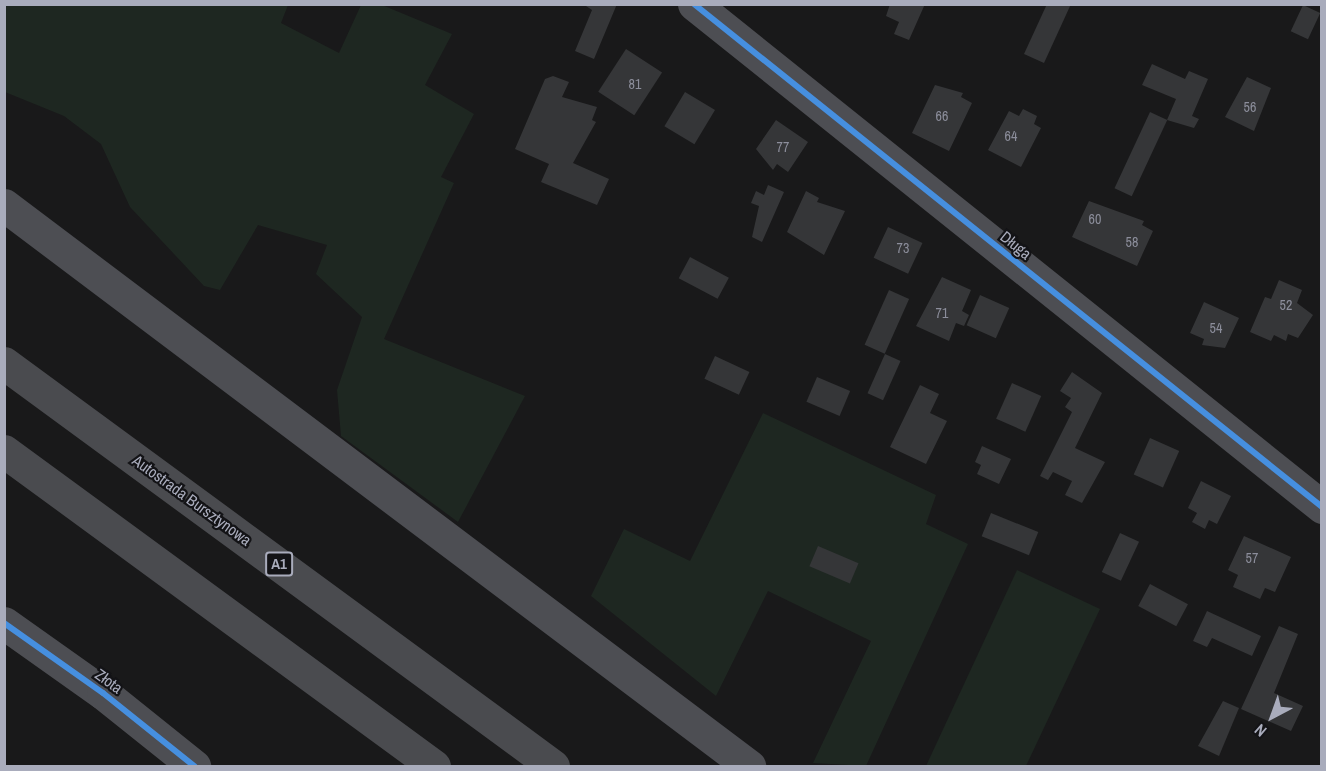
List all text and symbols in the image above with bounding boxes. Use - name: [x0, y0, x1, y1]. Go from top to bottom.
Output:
- house number: 81: [629, 76, 641, 92]
- house number: 56: [1244, 99, 1256, 115]
- house number: 66: [936, 108, 948, 124]
- house number: 64: [1005, 128, 1017, 144]
- house number: 77: [777, 139, 789, 155]
- house number: 60: [1089, 211, 1101, 227]
- street label: Długa: [997, 227, 1035, 263]
- house number: 58: [1126, 234, 1138, 250]
- house number: 73: [897, 240, 909, 256]
- house number: 52: [1280, 297, 1292, 313]
- house number: 71: [936, 305, 948, 321]
- house number: 54: [1210, 320, 1222, 336]
- street label: Autostrada Bursztynowa: [129, 450, 255, 550]
- house number: 57: [1246, 550, 1258, 566]
- road number: A1: [264, 552, 294, 576]
- street label: Złota: [92, 665, 126, 697]
- north arrow: [1242, 687, 1302, 747]
- text: N: [1249, 719, 1271, 742]

